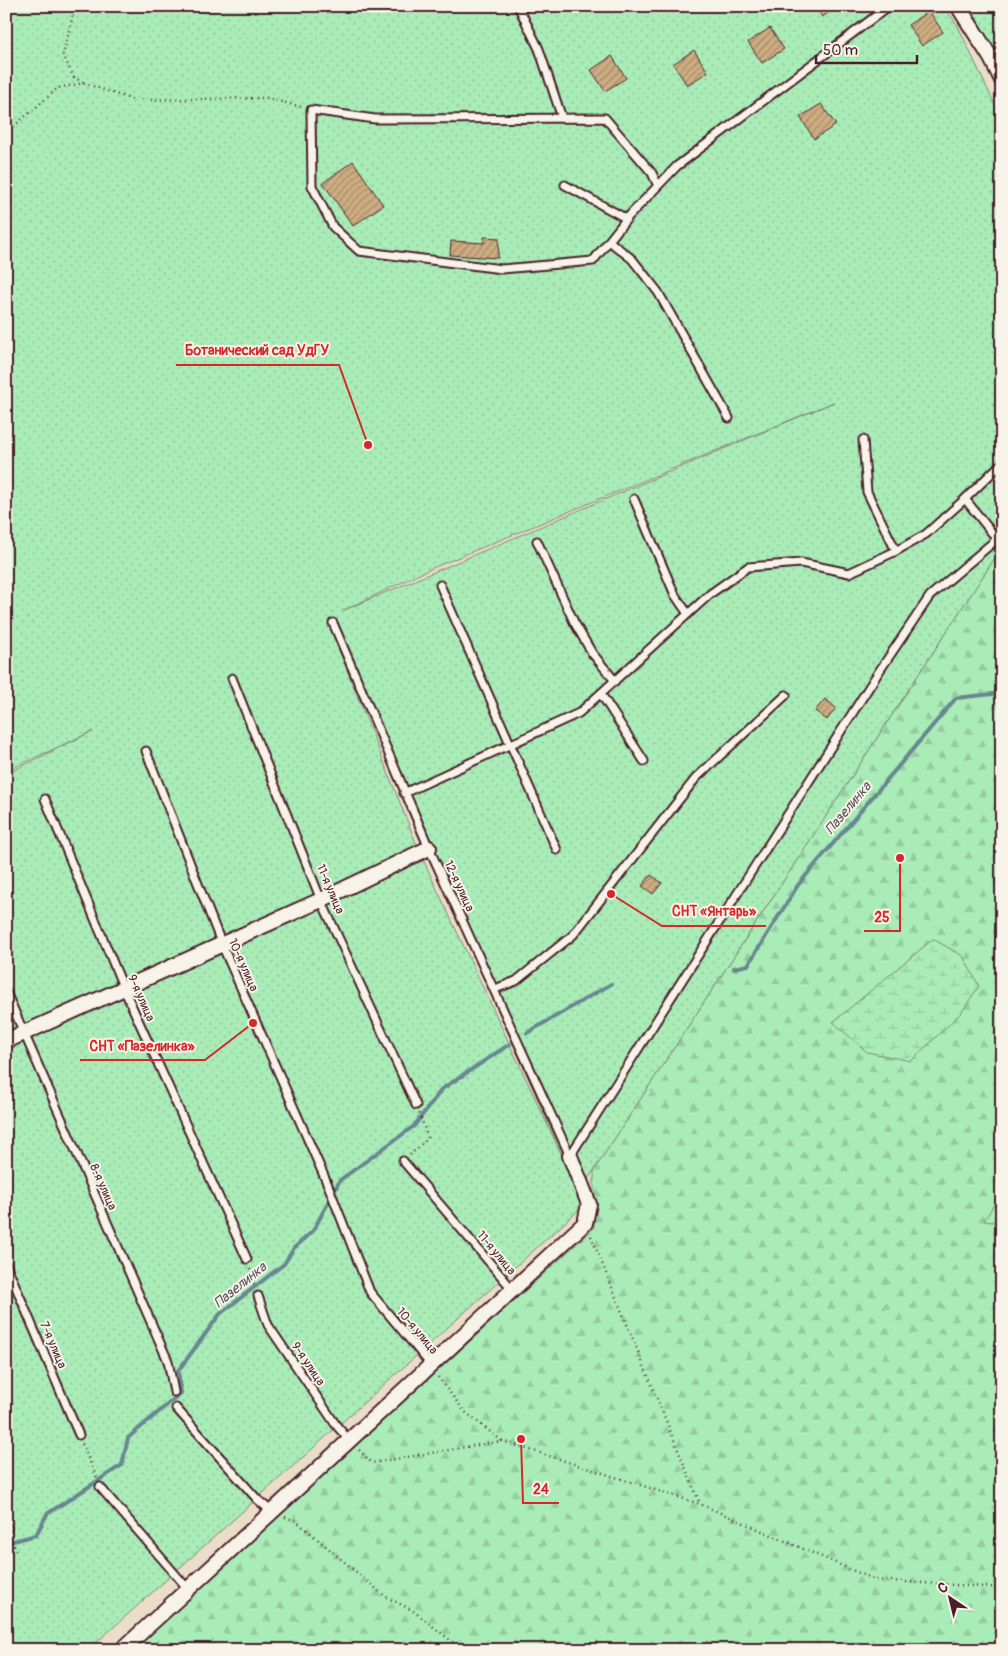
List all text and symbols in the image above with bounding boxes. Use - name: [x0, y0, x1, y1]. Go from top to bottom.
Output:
- scale bar: [816, 32, 917, 64]
- text: 50 m: [823, 41, 858, 60]
- callout: Ботанический сад УдГУ: [176, 336, 339, 365]
- text: Ботанический сад УдГУ: [185, 342, 330, 359]
- water label: Пазелинка: [821, 777, 876, 838]
- street label: 12-я улица: [441, 858, 478, 914]
- street label: 11-я улица: [313, 862, 347, 917]
- callout: СНТ «Янтарь»: [662, 897, 766, 926]
- callout: 25: [864, 902, 900, 931]
- text: СНТ «Янтарь»: [672, 903, 757, 920]
- text: 25: [874, 909, 890, 926]
- street label: 10-я улица: [225, 936, 261, 994]
- street label: 9-я улица: [124, 972, 158, 1024]
- callout: СНТ «Пазелинка»: [80, 1031, 205, 1060]
- text: СНТ «Пазелинка»: [89, 1038, 196, 1055]
- street label: 8-я улица: [86, 1161, 120, 1213]
- street label: 11-я улица: [473, 1228, 519, 1278]
- water label: Пазелинка: [210, 1258, 271, 1311]
- street label: 10-я улица: [393, 1305, 441, 1358]
- street label: 7-я улица: [36, 1319, 70, 1371]
- street label: 9-я улица: [288, 1339, 328, 1389]
- callout: 24: [523, 1474, 559, 1503]
- text: 24: [533, 1481, 550, 1498]
- north arrow: [926, 1574, 976, 1624]
- text: С: [934, 1578, 952, 1597]

